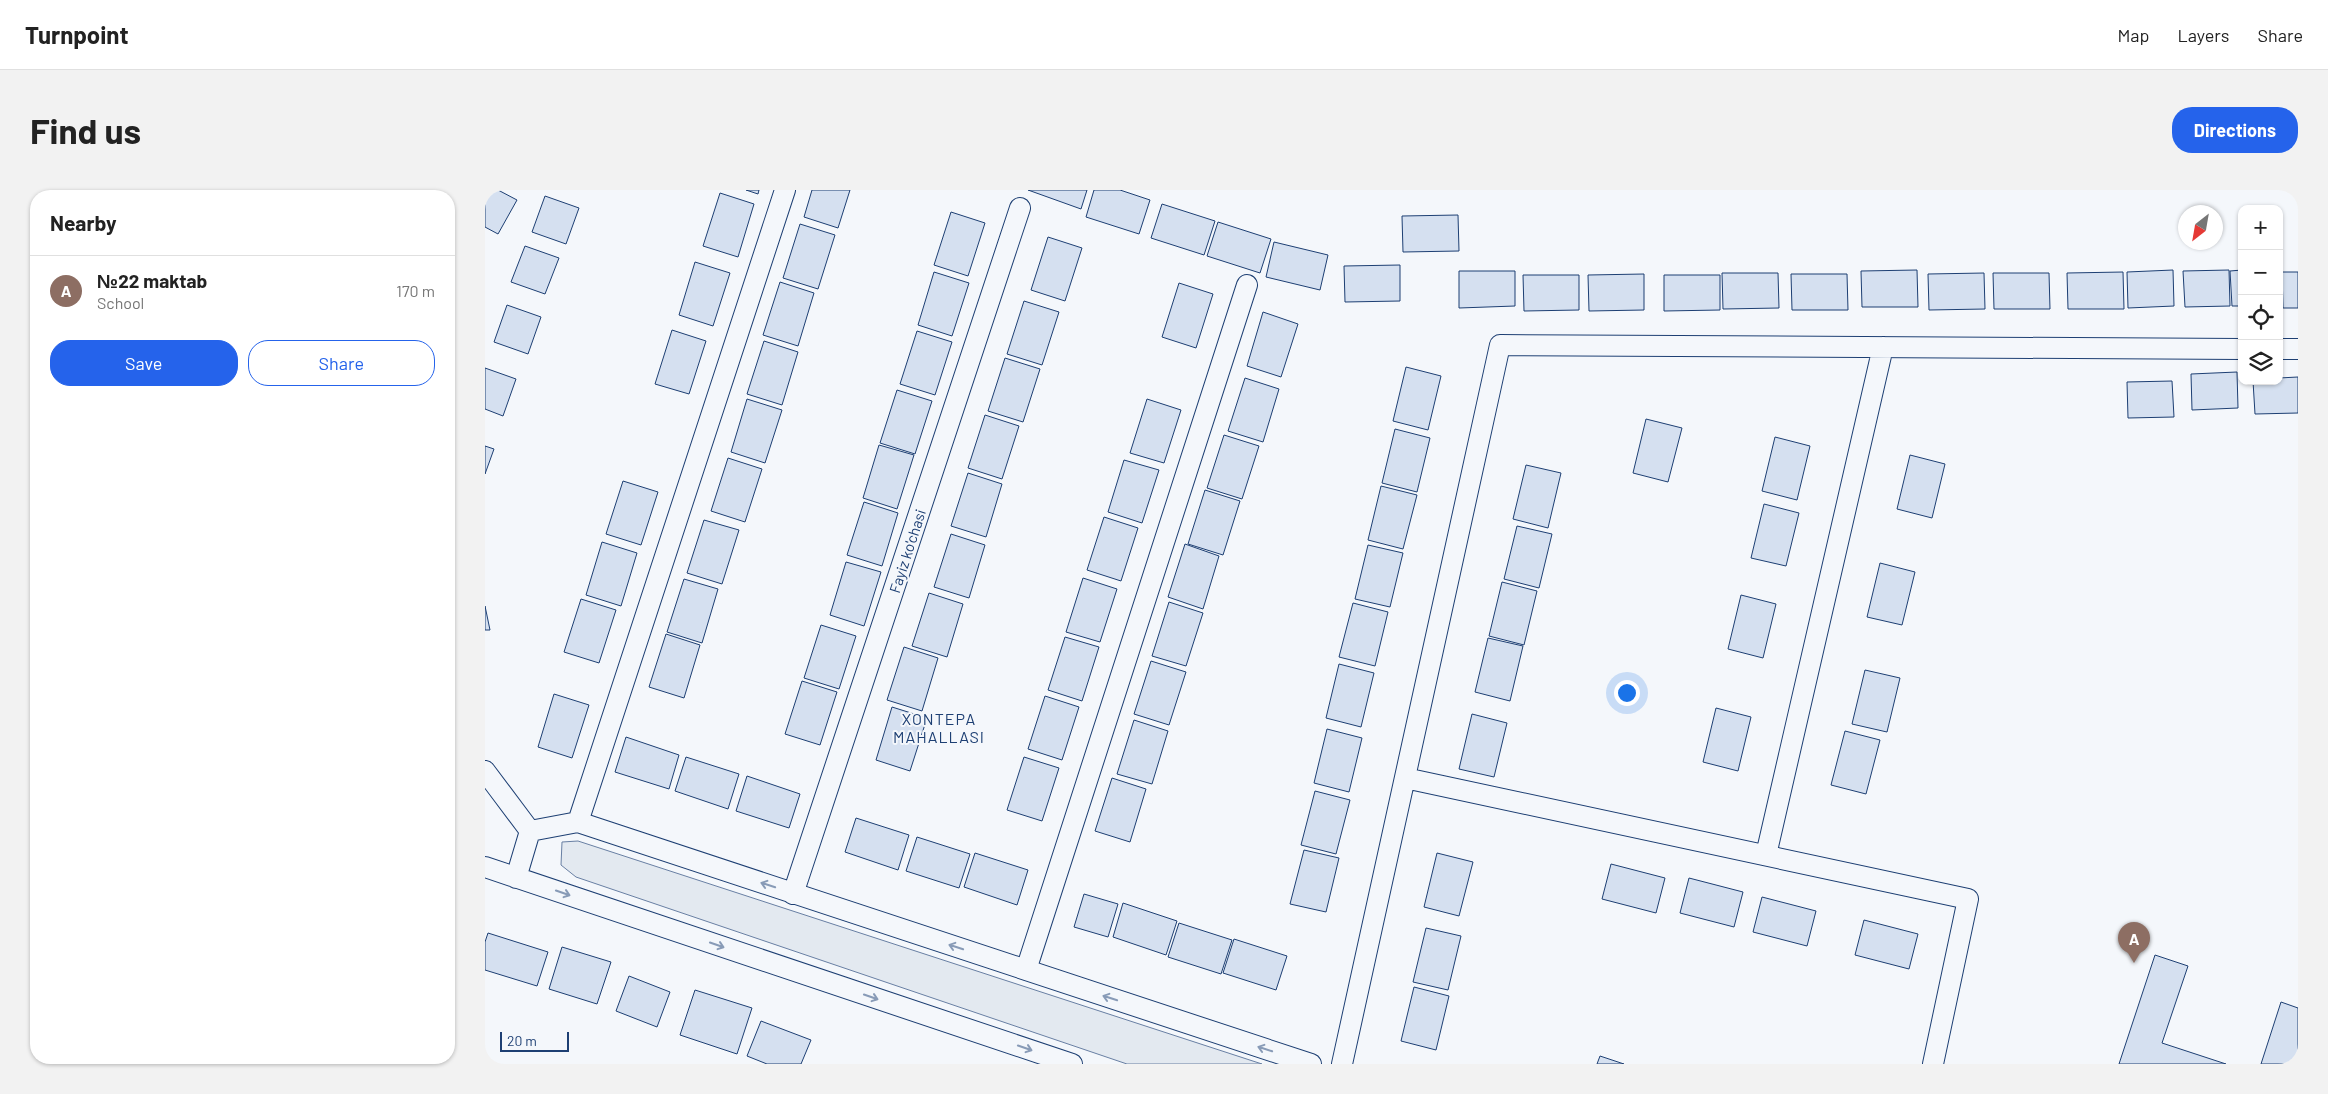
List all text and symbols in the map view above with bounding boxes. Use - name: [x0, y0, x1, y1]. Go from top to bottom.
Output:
- text: Turnpoint: [25, 20, 129, 49]
- text: Map: [2117, 24, 2149, 46]
- text: Layers: [2177, 24, 2230, 46]
- text: Share: [2258, 24, 2303, 46]
- button: Directions: [2172, 107, 2298, 153]
- text: Find us: [30, 109, 141, 151]
- north arrow: [2178, 205, 2223, 250]
- map controls: [2238, 205, 2283, 385]
- button: +: [2238, 205, 2283, 250]
- text: Nearby: [50, 210, 116, 235]
- button: −: [2238, 250, 2283, 295]
- text: №22 maktab: [97, 269, 207, 292]
- text: A: [61, 281, 71, 300]
- text: 170 m: [396, 281, 435, 300]
- text: School: [97, 293, 144, 312]
- button: locate: [2238, 295, 2283, 340]
- button: Save: [50, 340, 238, 386]
- button: Share: [248, 340, 435, 386]
- button: layers: [2238, 340, 2283, 385]
- street label: Fayiz ko'chasi: [885, 507, 929, 595]
- your location: [1614, 680, 1640, 706]
- district label: XONTEPA MAHALLASI: [893, 709, 985, 746]
- one-way arrow: [761, 880, 777, 890]
- one-way arrow: [554, 889, 570, 898]
- pin: A: [2118, 922, 2150, 963]
- one-way arrow: [708, 941, 724, 950]
- one-way arrow: [949, 942, 964, 951]
- one-way arrow: [862, 992, 878, 1002]
- one-way arrow: [1103, 993, 1119, 1002]
- scale bar: [500, 1029, 569, 1052]
- text: 20 m: [507, 1032, 537, 1049]
- one-way arrow: [1257, 1043, 1273, 1053]
- one-way arrow: [1016, 1044, 1032, 1054]

